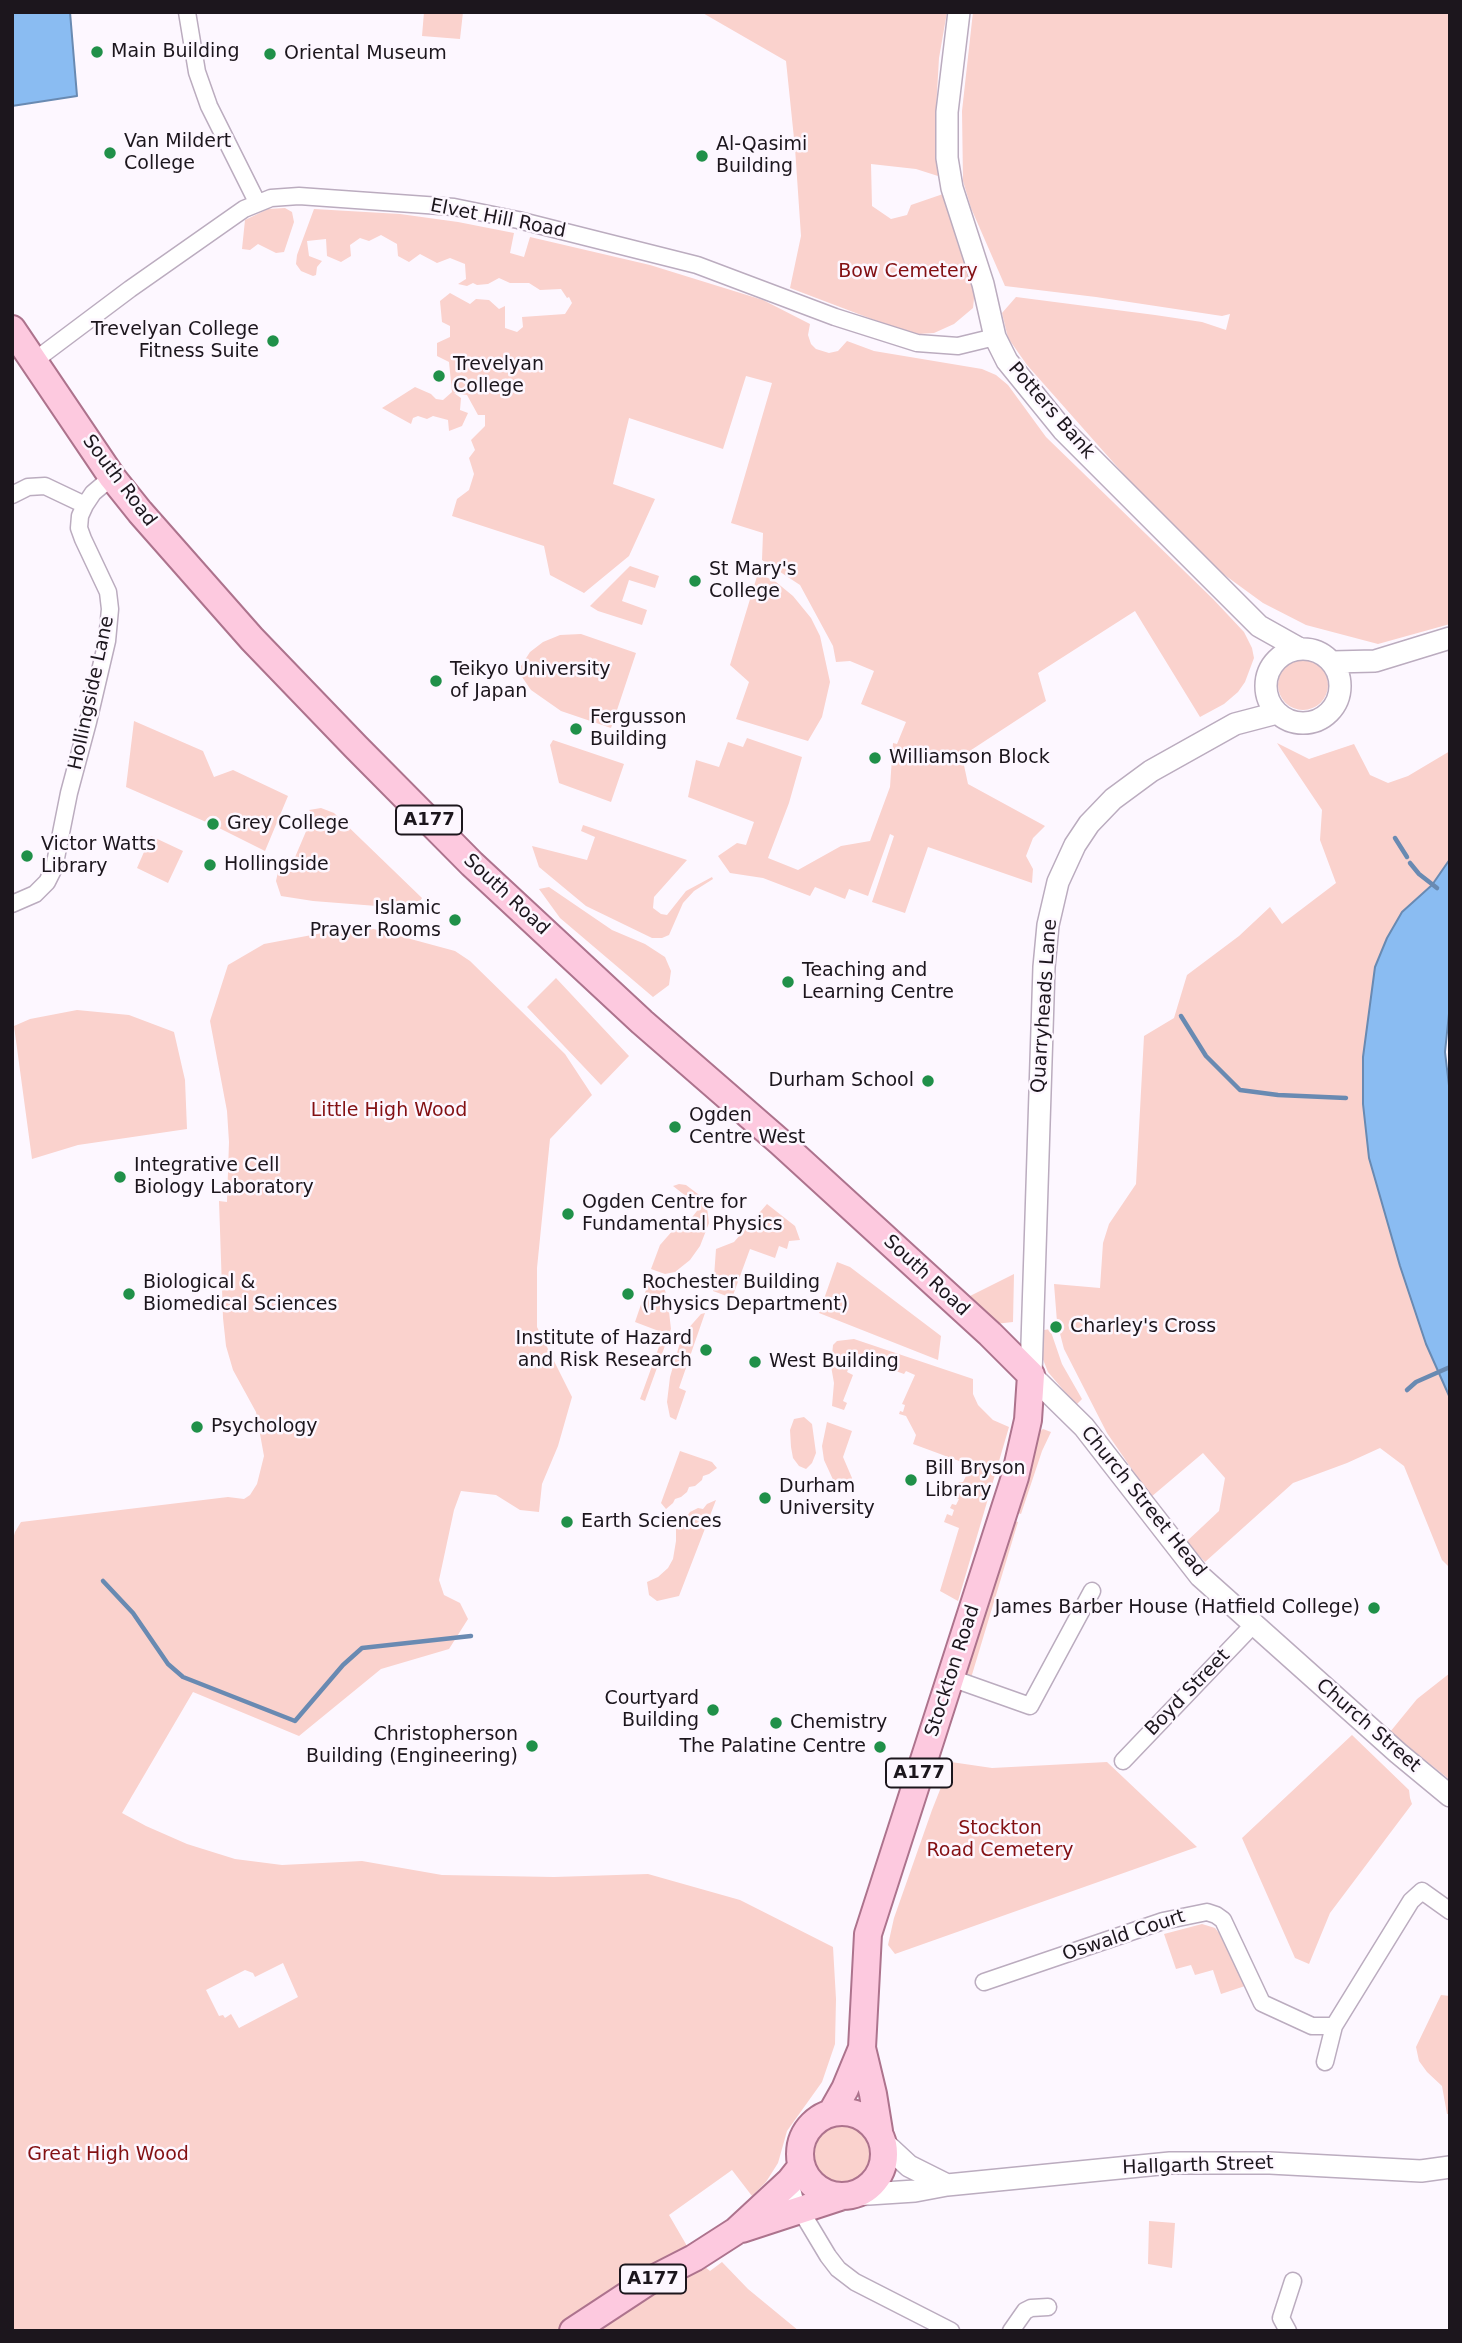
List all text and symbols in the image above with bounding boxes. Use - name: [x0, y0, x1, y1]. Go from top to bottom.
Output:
- place label: Main Building: [111, 41, 239, 63]
- place label: Oriental Museum: [284, 43, 447, 65]
- marker: Main Building: [89, 44, 105, 60]
- marker: Oriental Museum: [262, 46, 278, 62]
- place label: Van Mildert College: [124, 131, 231, 175]
- place label: Al-Qasimi Building: [716, 134, 807, 178]
- marker: Van Mildert College: [102, 145, 118, 161]
- marker: Al-Qasimi Building: [694, 148, 710, 164]
- street label: Elvet Hill Road: [428, 195, 568, 243]
- park label: Bow Cemetery: [838, 261, 978, 283]
- place label: Trevelyan College Fitness Suite: [91, 319, 259, 363]
- marker: Trevelyan College Fitness Suite: [265, 333, 281, 349]
- place label: Trevelyan College: [453, 354, 544, 398]
- street label: Potters Bank: [1003, 358, 1099, 464]
- marker: Trevelyan College: [431, 368, 447, 384]
- street label: South Road: [77, 431, 161, 531]
- place label: St Mary's College: [709, 559, 797, 603]
- marker: St Mary's College: [687, 573, 703, 589]
- street label: Hollingside Lane: [65, 614, 119, 772]
- place label: Teikyo University of Japan: [450, 659, 610, 703]
- marker: Teikyo University of Japan: [428, 673, 444, 689]
- place label: Fergusson Building: [590, 707, 687, 751]
- marker: Fergusson Building: [568, 721, 584, 737]
- place label: Williamson Block: [889, 747, 1050, 769]
- marker: Williamson Block: [867, 750, 883, 766]
- road number: A177: [396, 806, 462, 834]
- place label: Grey College: [227, 813, 349, 835]
- marker: Grey College: [205, 816, 221, 832]
- place label: Victor Watts Library: [41, 834, 156, 878]
- marker: Victor Watts Library: [19, 848, 35, 864]
- street label: South Road: [458, 850, 554, 940]
- place label: Hollingside: [224, 854, 329, 876]
- marker: Hollingside: [202, 857, 218, 873]
- place label: Islamic Prayer Rooms: [310, 898, 441, 942]
- marker: Islamic Prayer Rooms: [447, 912, 463, 928]
- street label: Quarryheads Lane: [1028, 918, 1062, 1094]
- place label: Teaching and Learning Centre: [802, 960, 954, 1004]
- marker: Teaching and Learning Centre: [780, 974, 796, 990]
- place label: Durham School: [769, 1070, 914, 1092]
- marker: Durham School: [920, 1073, 936, 1089]
- park label: Little High Wood: [311, 1100, 467, 1122]
- place label: Ogden Centre West: [689, 1105, 805, 1149]
- marker: Ogden Centre West: [667, 1119, 683, 1135]
- place label: Integrative Cell Biology Laboratory: [134, 1155, 314, 1199]
- marker: Integrative Cell Biology Laboratory: [112, 1169, 128, 1185]
- place label: Ogden Centre for Fundamental Physics: [582, 1192, 783, 1236]
- marker: Ogden Centre for Fundamental Physics: [560, 1206, 576, 1222]
- street label: South Road: [878, 1231, 974, 1321]
- place label: Biological & Biomedical Sciences: [143, 1272, 337, 1316]
- place label: Rochester Building (Physics Department): [642, 1272, 848, 1316]
- marker: Biological & Biomedical Sciences: [121, 1286, 137, 1302]
- marker: Rochester Building (Physics Department): [620, 1286, 636, 1302]
- place label: Charley's Cross: [1070, 1316, 1216, 1338]
- marker: Charley's Cross: [1048, 1319, 1064, 1335]
- place label: Institute of Hazard and Risk Research: [516, 1328, 692, 1372]
- marker: Institute of Hazard and Risk Research: [698, 1342, 714, 1358]
- place label: West Building: [769, 1351, 899, 1373]
- marker: West Building: [747, 1354, 763, 1370]
- place label: Psychology: [211, 1416, 318, 1438]
- marker: Psychology: [189, 1419, 205, 1435]
- street label: Church Street Head: [1075, 1422, 1211, 1582]
- place label: Bill Bryson Library: [925, 1458, 1026, 1502]
- marker: Bill Bryson Library: [903, 1472, 919, 1488]
- place label: Durham University: [779, 1476, 875, 1520]
- marker: Durham University: [757, 1490, 773, 1506]
- place label: Earth Sciences: [581, 1511, 722, 1533]
- marker: Earth Sciences: [559, 1514, 575, 1530]
- place label: James Barber House (Hatfield College): [995, 1597, 1360, 1619]
- marker: James Barber House (Hatfield College): [1366, 1600, 1382, 1616]
- street label: Stockton Road: [921, 1602, 985, 1740]
- street label: Boyd Street: [1141, 1645, 1235, 1741]
- street label: Church Street: [1311, 1674, 1425, 1778]
- place label: Courtyard Building: [604, 1688, 699, 1732]
- marker: Courtyard Building: [705, 1702, 721, 1718]
- place label: Chemistry: [790, 1712, 887, 1734]
- marker: Chemistry: [768, 1715, 784, 1731]
- place label: Christopherson Building (Engineering): [306, 1724, 518, 1768]
- place label: The Palatine Centre: [679, 1736, 866, 1758]
- marker: Christopherson Building (Engineering): [524, 1738, 540, 1754]
- marker: The Palatine Centre: [872, 1739, 888, 1755]
- road number: A177: [886, 1758, 952, 1788]
- park label: Stockton Road Cemetery: [926, 1818, 1074, 1862]
- street label: Oswald Court: [1060, 1905, 1188, 1967]
- park label: Great High Wood: [27, 2144, 189, 2166]
- street label: Hallgarth Street: [1122, 2152, 1274, 2180]
- road number: A177: [620, 2264, 686, 2294]

